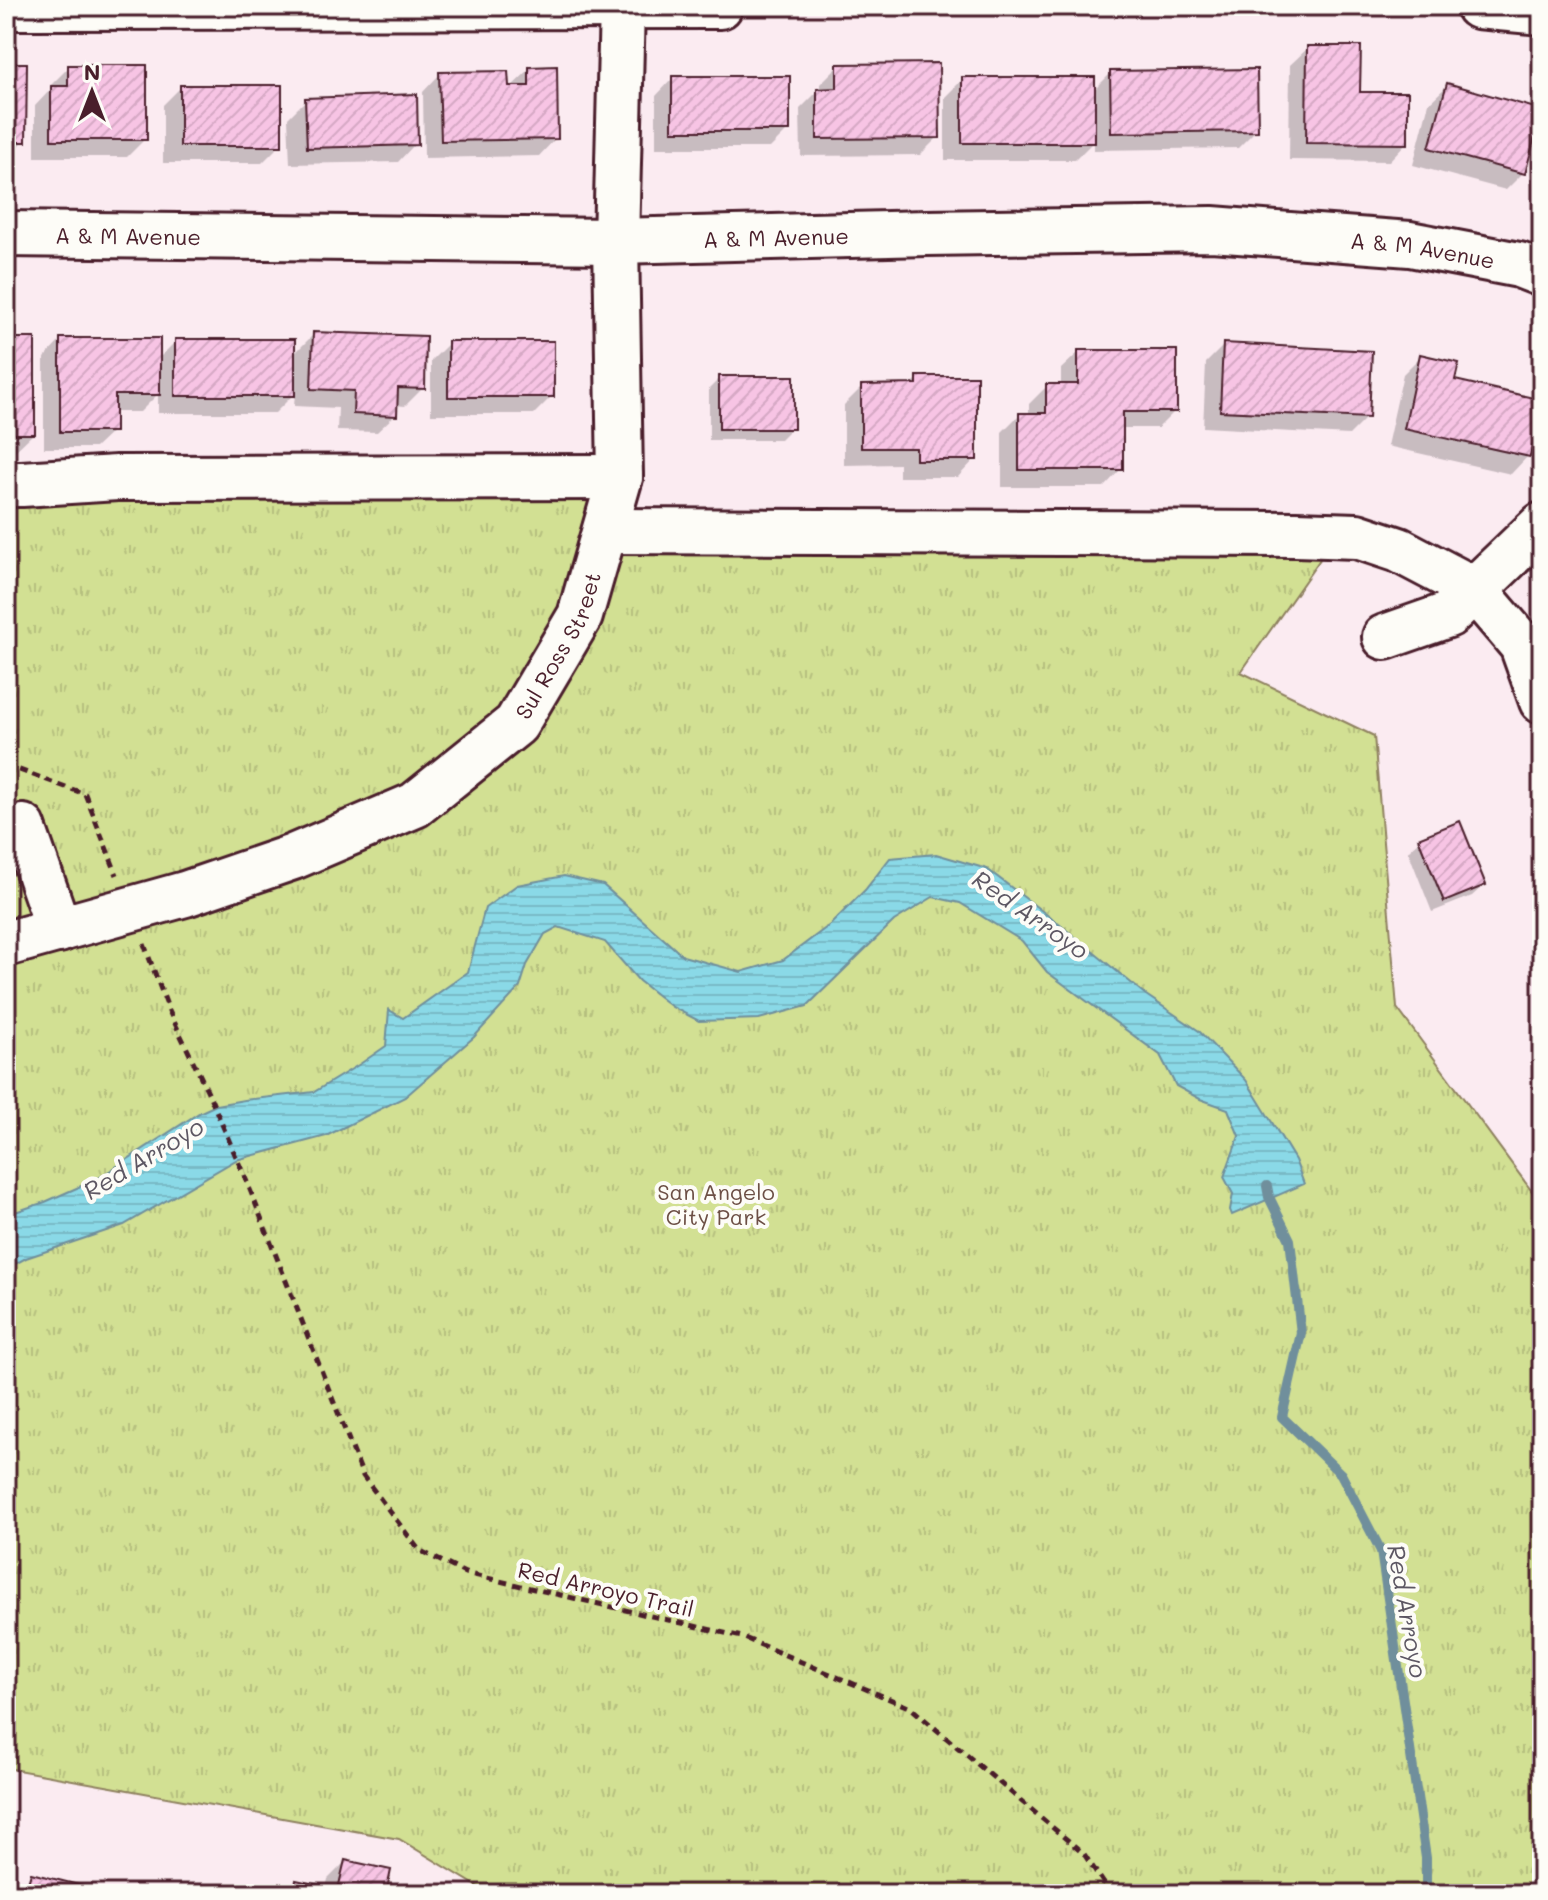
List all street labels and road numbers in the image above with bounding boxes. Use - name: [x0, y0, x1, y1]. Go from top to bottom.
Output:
- street label: A & M Avenue: [55, 220, 201, 251]
- street label: A & M Avenue: [703, 221, 849, 253]
- street label: A & M Avenue: [1349, 225, 1497, 275]
- street label: Sul Ross Street: [508, 568, 607, 724]
- street label: Red Arroyo Trail: [515, 1555, 697, 1623]

